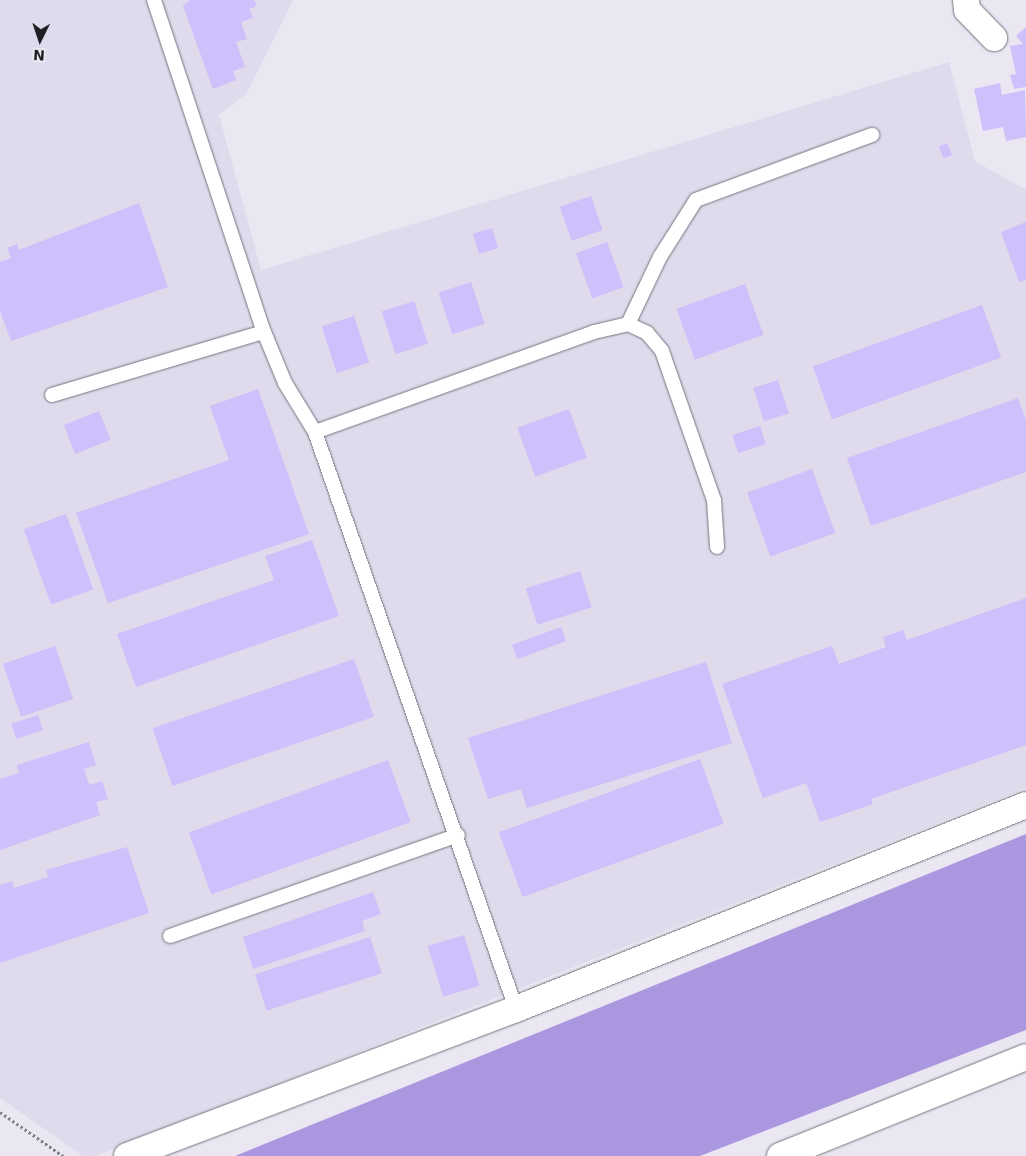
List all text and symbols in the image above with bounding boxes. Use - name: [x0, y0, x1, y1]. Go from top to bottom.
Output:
- north arrow: [15, 15, 65, 65]
- text: N: [33, 47, 45, 63]

